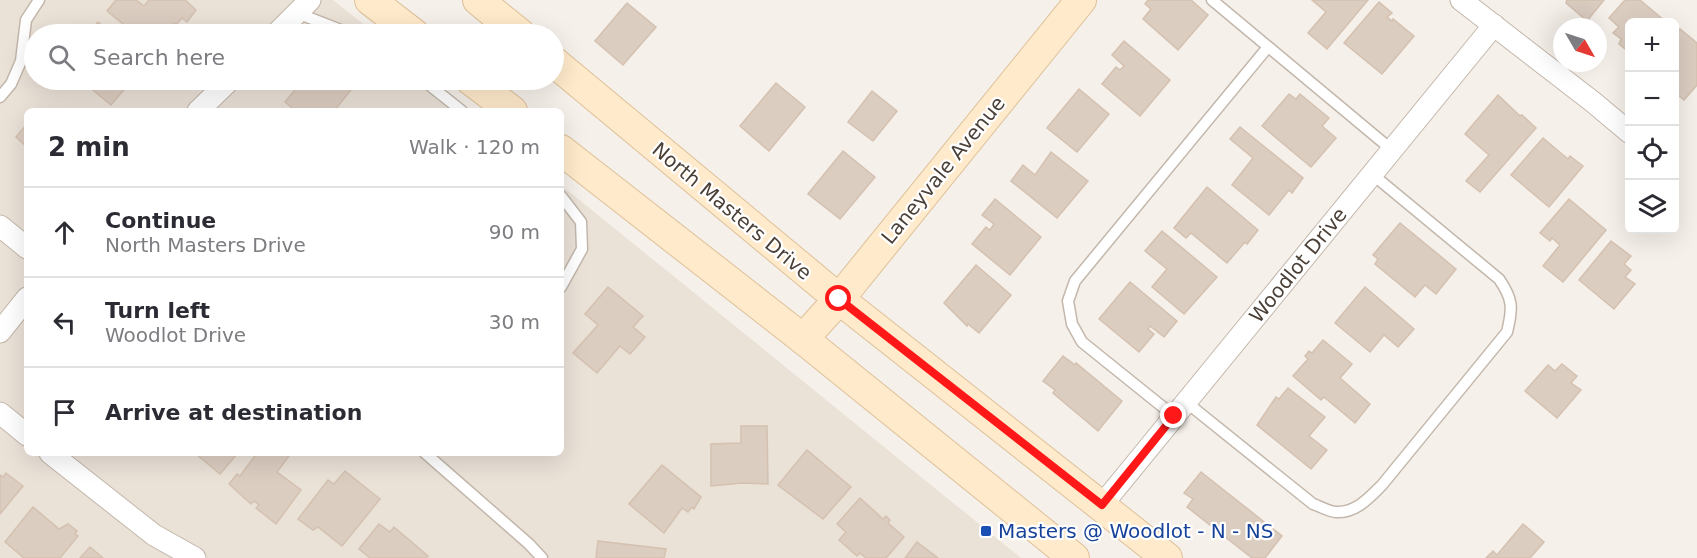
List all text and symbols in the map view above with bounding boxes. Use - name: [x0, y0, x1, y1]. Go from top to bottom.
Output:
- north arrow: [1553, 18, 1607, 72]
- map controls: [1625, 18, 1679, 234]
- button: +: [1625, 18, 1679, 72]
- search box: [24, 24, 564, 90]
- icon: search: [45, 41, 78, 74]
- text: Search here: [93, 45, 225, 70]
- button: −: [1625, 72, 1679, 126]
- street label: Laneyvale Avenue: [876, 91, 1010, 249]
- button: locate: [1625, 126, 1679, 180]
- text: 2 min: [48, 132, 130, 162]
- text: Walk · 120 m: [409, 135, 540, 159]
- street label: North Masters Drive: [647, 137, 817, 285]
- button: layers: [1625, 180, 1679, 234]
- street label: Woodlot Drive: [1244, 203, 1352, 327]
- text: Continue: [105, 208, 216, 233]
- icon: ahead: [48, 216, 81, 249]
- text: 90 m: [489, 220, 540, 244]
- text: North Masters Drive: [105, 233, 306, 257]
- route start: [825, 285, 851, 311]
- text: Turn left: [105, 298, 210, 323]
- icon: left: [48, 306, 81, 339]
- text: 30 m: [489, 310, 540, 334]
- text: Woodlot Drive: [105, 323, 246, 347]
- icon: arrive: [48, 396, 81, 429]
- text: Arrive at destination: [105, 400, 362, 425]
- route end: [1160, 402, 1186, 428]
- place label: Masters @ Woodlot - N - NS: [998, 519, 1273, 543]
- marker: Masters @ Woodlot - N - NS: [979, 524, 993, 538]

